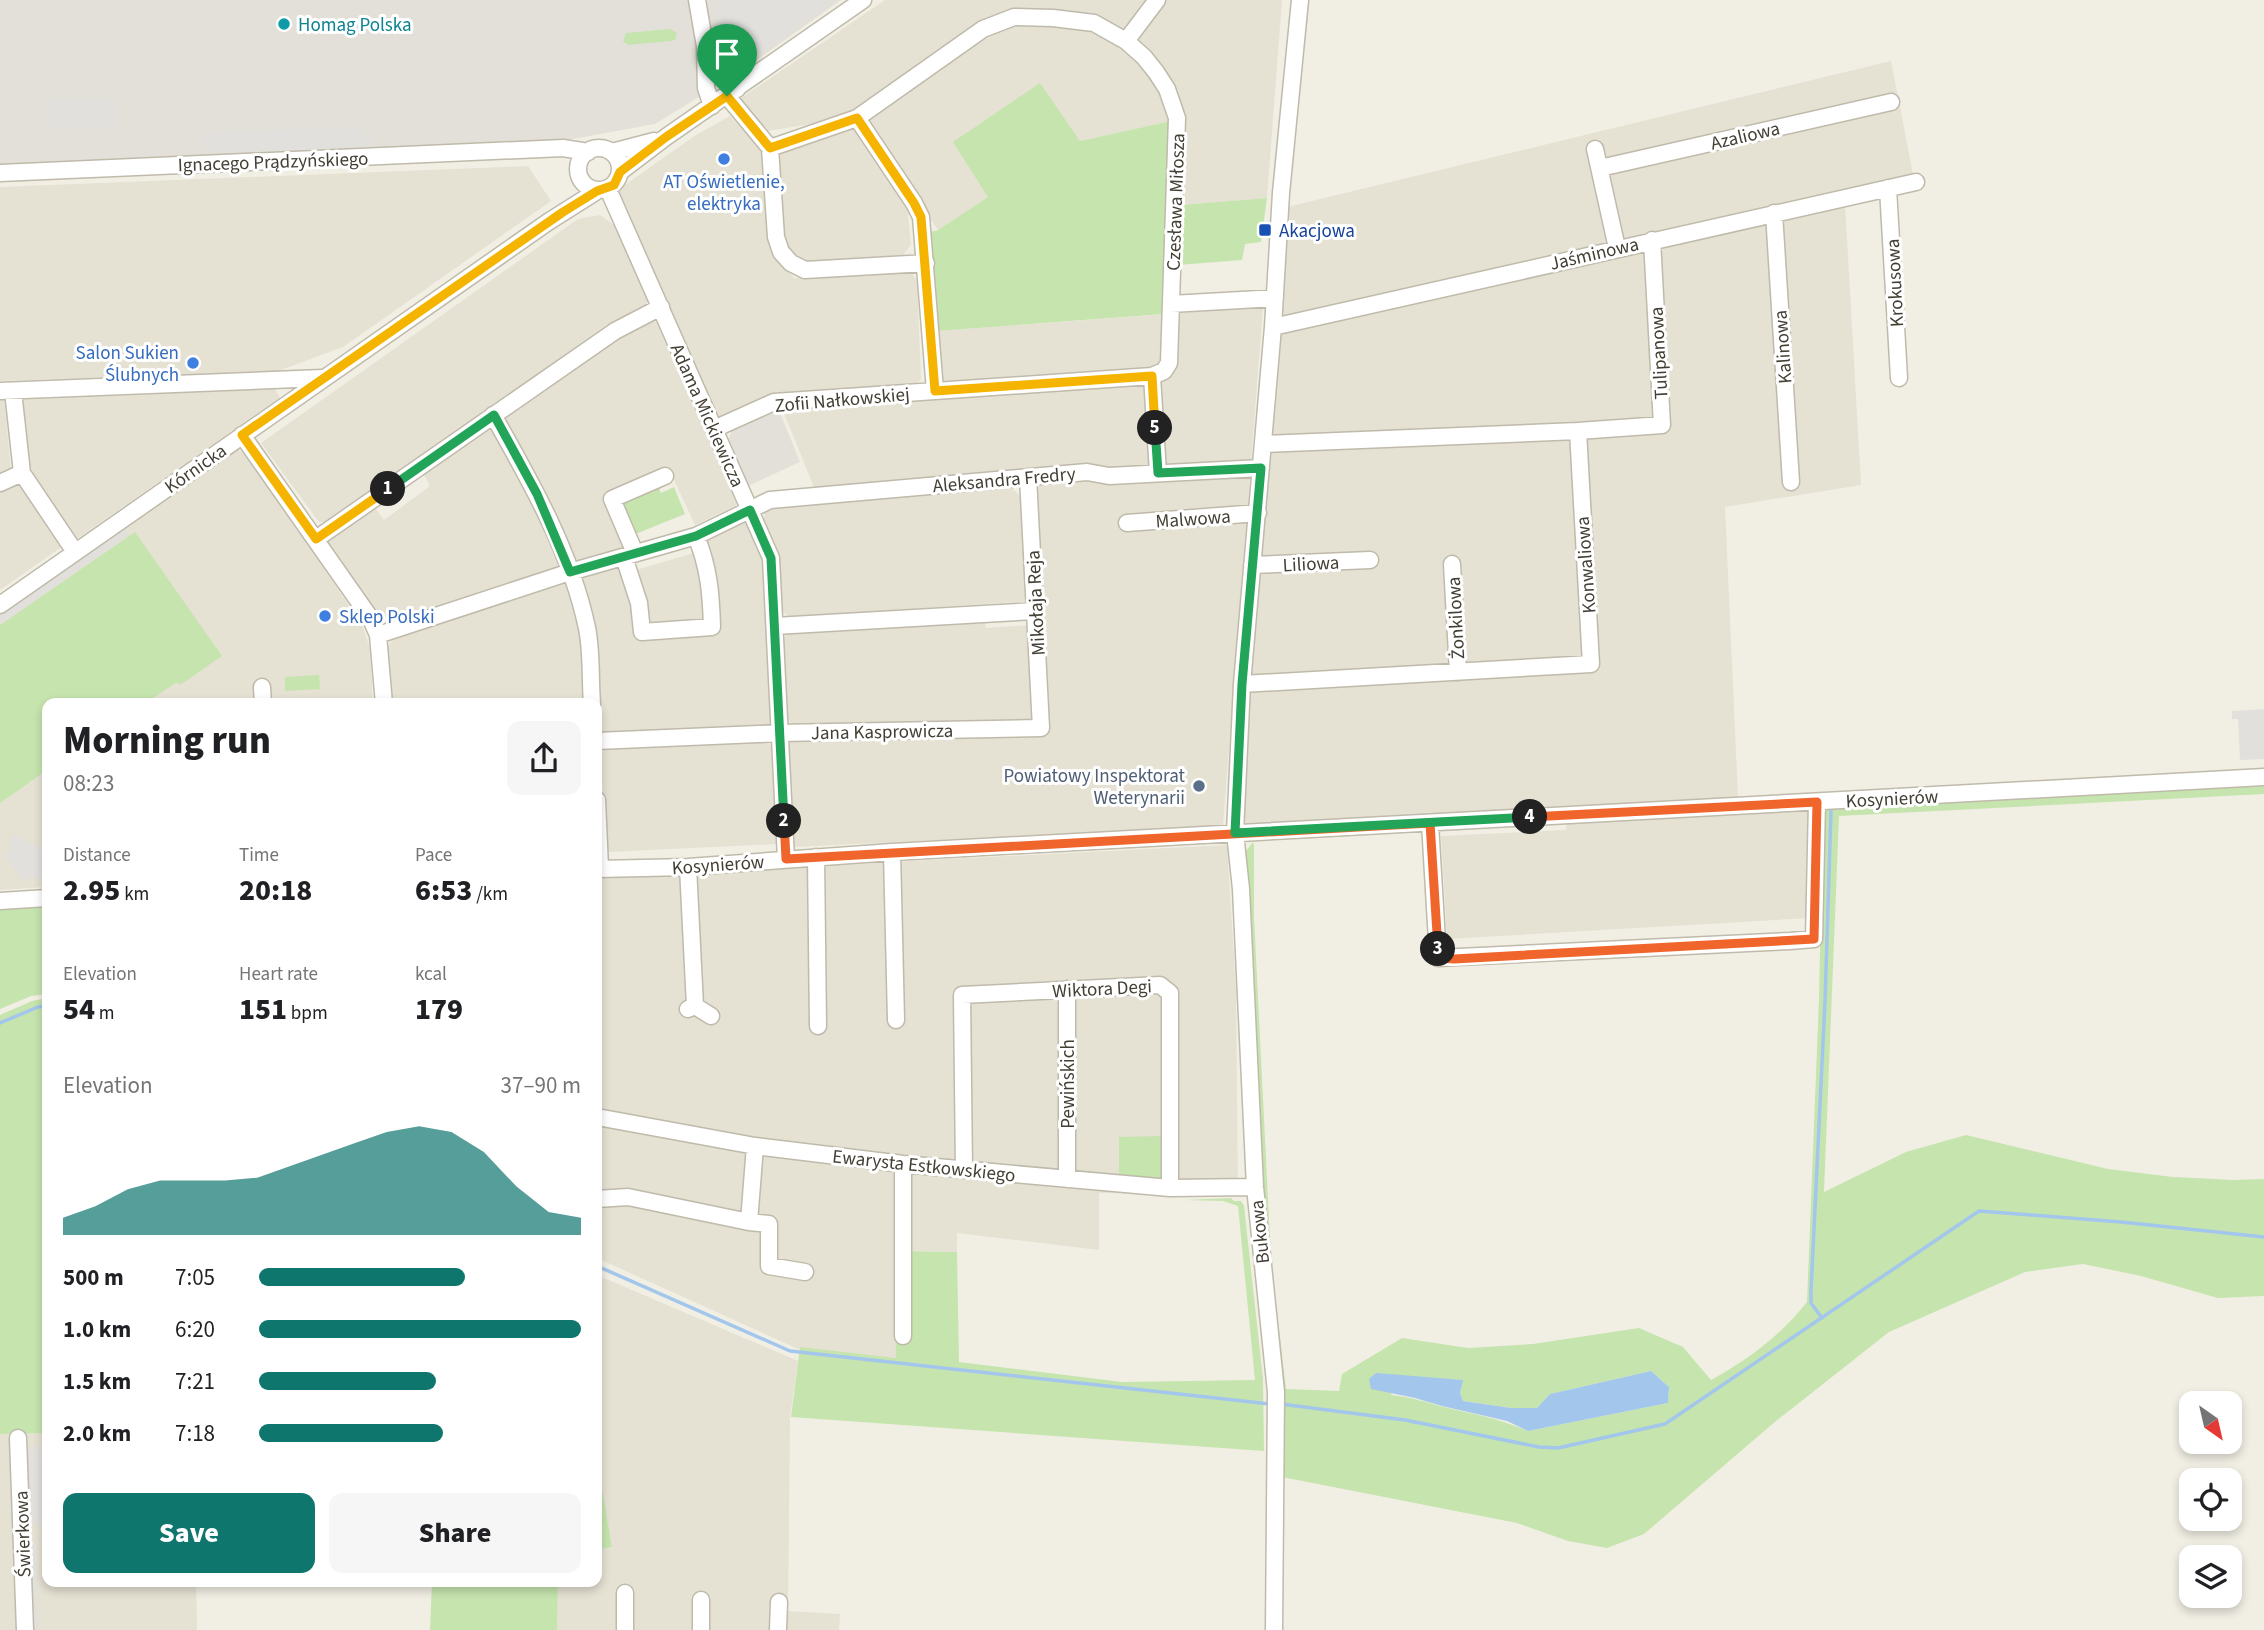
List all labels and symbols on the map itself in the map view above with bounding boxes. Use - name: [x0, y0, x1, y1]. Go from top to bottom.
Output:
- place label: Homag Polska: [298, 12, 412, 39]
- marker: Homag Polska: [276, 16, 292, 32]
- pin: [697, 24, 757, 96]
- street label: Azaliowa: [1708, 115, 1783, 158]
- street label: Czesława Miłosza: [1161, 133, 1192, 271]
- street label: Ignacego Prądzyńskiego: [177, 146, 369, 179]
- marker: AT Oświetlenie, elektryka: [716, 151, 732, 167]
- place label: AT Oświetlenie, elektryka: [663, 169, 785, 218]
- place label: Akacjowa: [1279, 218, 1355, 245]
- marker: Akacjowa: [1257, 222, 1273, 238]
- street label: Jaśminowa: [1547, 231, 1642, 278]
- street label: Krokusowa: [1880, 238, 1911, 328]
- street label: Tulipanowa: [1644, 306, 1675, 400]
- street label: Kalinowa: [1767, 309, 1800, 385]
- place label: Salon Sukien Ślubnych: [76, 340, 179, 389]
- street label: Adama Mickiewicza: [663, 340, 750, 492]
- marker: Salon Sukien Ślubnych: [185, 355, 201, 371]
- street label: Zofii Nałkowskiej: [773, 381, 911, 420]
- pin: 5: [1138, 410, 1172, 446]
- street label: Kórnicka: [159, 438, 232, 500]
- street label: Aleksandra Fredry: [932, 461, 1077, 500]
- pin: 1: [370, 472, 406, 506]
- street label: Malwowa: [1155, 503, 1232, 536]
- street label: Konwaliowa: [1570, 515, 1603, 614]
- street label: Mikołaja Reja: [1020, 550, 1053, 656]
- street label: Liliowa: [1282, 550, 1340, 579]
- street label: Żonkilowa: [1441, 576, 1472, 660]
- place label: Sklep Polski: [339, 604, 435, 631]
- marker: Sklep Polski: [317, 608, 333, 624]
- street label: Jana Kasprowicza: [811, 718, 953, 747]
- place label: Powiatowy Inspektorat Weterynarii: [1003, 763, 1186, 812]
- marker: Powiatowy Inspektorat Weterynarii: [1191, 778, 1207, 794]
- street label: Kosynierów: [1845, 784, 1939, 815]
- pin: 4: [1512, 800, 1548, 834]
- pin: 2: [766, 804, 802, 838]
- street label: Kosynierów: [671, 849, 766, 882]
- pin: 3: [1420, 932, 1456, 967]
- street label: Wiktora Degi: [1052, 973, 1153, 1006]
- street label: Pewińskich: [1055, 1039, 1082, 1129]
- street label: Ewarysta Estkowskiego: [831, 1143, 1017, 1190]
- street label: Bukowa: [1244, 1199, 1277, 1265]
- north arrow: [2179, 1391, 2242, 1454]
- street label: Świerkowa: [8, 1490, 39, 1578]

